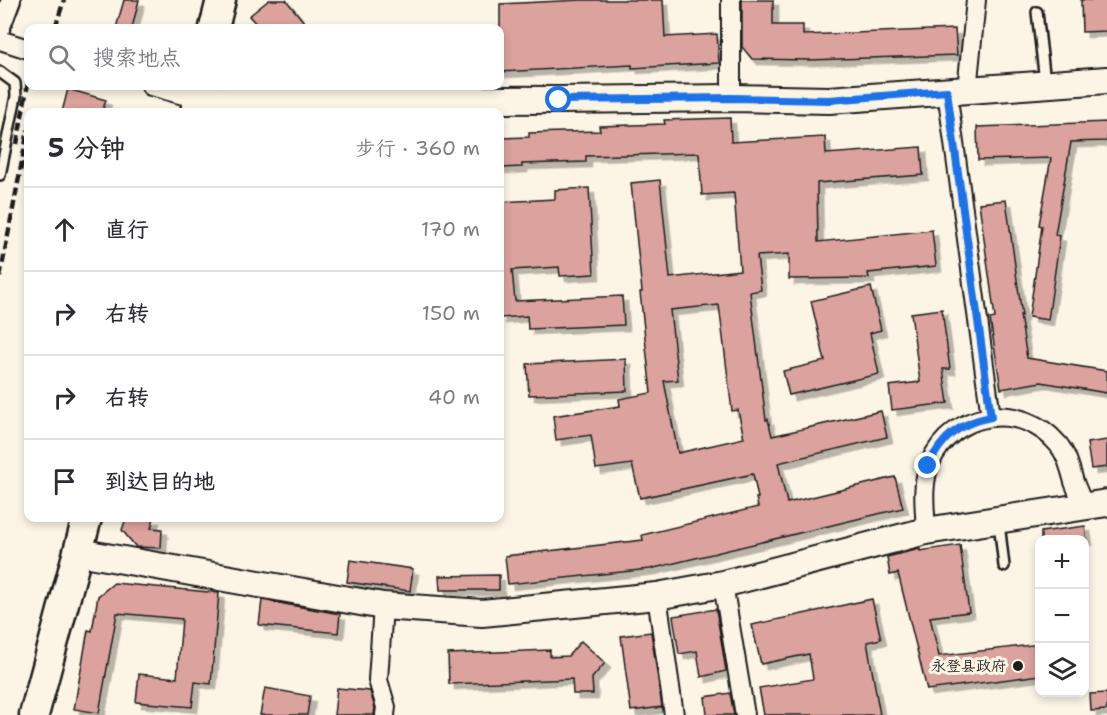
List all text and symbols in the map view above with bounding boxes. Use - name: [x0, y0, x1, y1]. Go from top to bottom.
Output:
- search box: [24, 24, 504, 90]
- icon: search: [45, 41, 78, 74]
- text: 搜索地点: [93, 43, 181, 72]
- route start: [545, 86, 571, 112]
- text: 5 分钟: [48, 130, 125, 165]
- text: 步行 · 360 m: [356, 135, 480, 161]
- icon: ahead: [48, 213, 81, 246]
- text: 直行: [105, 215, 149, 244]
- text: 170 m: [421, 216, 480, 242]
- icon: right: [48, 297, 81, 330]
- text: 右转: [105, 299, 149, 328]
- text: 150 m: [422, 300, 480, 326]
- icon: right: [48, 381, 81, 414]
- text: 右转: [105, 383, 149, 412]
- text: 40 m: [428, 384, 480, 410]
- route end: [914, 452, 940, 478]
- icon: arrive: [48, 465, 81, 498]
- text: 到达目的地: [105, 467, 215, 496]
- map controls: [1035, 535, 1089, 697]
- button: +: [1035, 535, 1089, 589]
- button: −: [1035, 589, 1089, 643]
- button: layers: [1035, 643, 1089, 697]
- place label: 永登县政府: [931, 656, 1006, 676]
- marker: 永登县政府: [1011, 659, 1025, 673]

